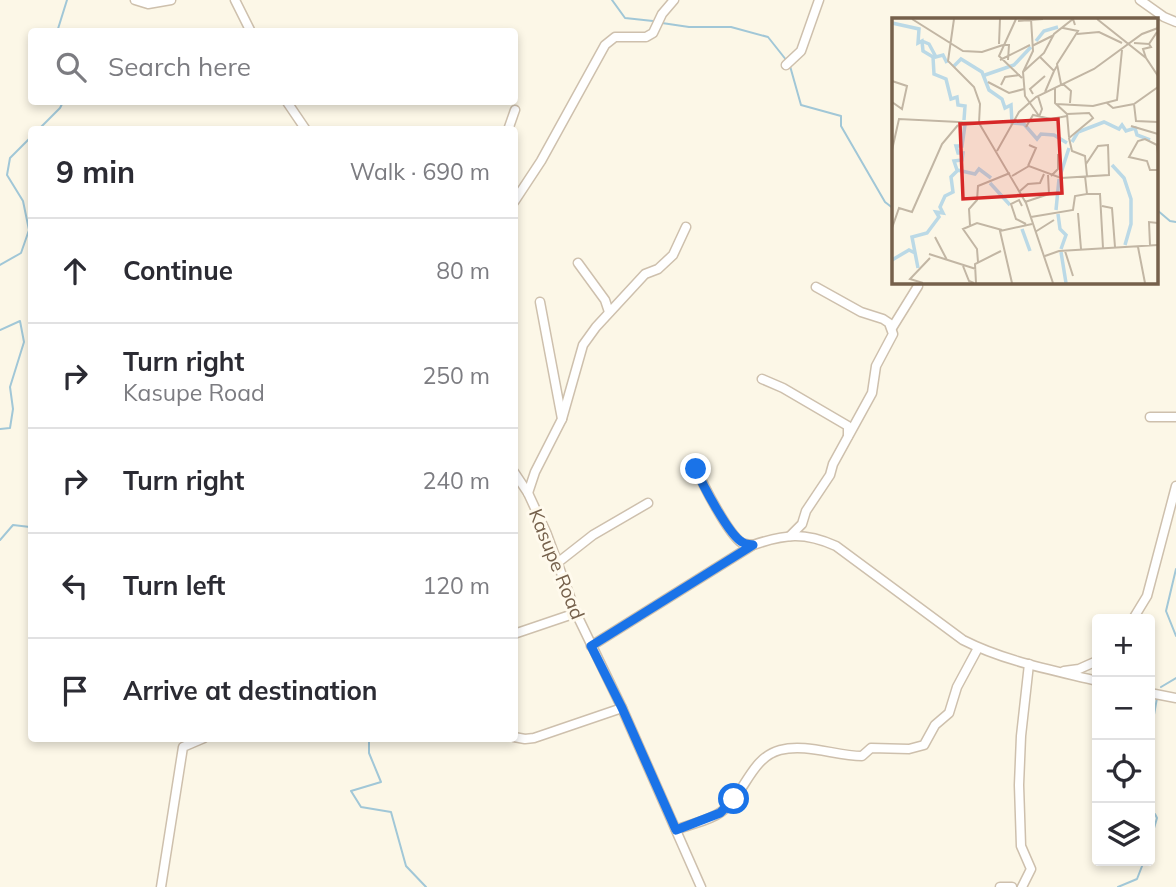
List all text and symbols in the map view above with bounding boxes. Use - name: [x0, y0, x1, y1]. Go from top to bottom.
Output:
- inset map: [892, 18, 1158, 284]
- search box: [28, 28, 518, 105]
- icon: search: [52, 48, 90, 86]
- text: Search here: [108, 50, 251, 83]
- text: 9 min: [56, 153, 135, 191]
- text: Walk · 690 m: [350, 157, 490, 186]
- icon: ahead: [56, 252, 94, 290]
- text: Continue: [123, 254, 233, 287]
- text: 80 m: [436, 256, 490, 285]
- text: Turn right: [123, 345, 244, 378]
- icon: right: [56, 357, 94, 395]
- text: 250 m: [422, 361, 490, 390]
- text: Kasupe Road: [123, 378, 265, 407]
- route end: [680, 453, 711, 484]
- icon: right: [56, 462, 94, 500]
- text: Turn right: [123, 464, 244, 497]
- text: 240 m: [422, 466, 490, 495]
- street label: Kasupe Road: [524, 505, 590, 623]
- icon: left: [56, 567, 94, 605]
- text: Turn left: [123, 569, 225, 602]
- text: 120 m: [422, 571, 490, 600]
- map controls: [1092, 614, 1155, 866]
- button: +: [1092, 614, 1155, 677]
- icon: arrive: [56, 672, 94, 710]
- text: Arrive at destination: [123, 674, 378, 707]
- button: −: [1092, 677, 1155, 740]
- button: locate: [1092, 740, 1155, 803]
- route start: [718, 783, 749, 814]
- button: layers: [1092, 803, 1155, 866]

